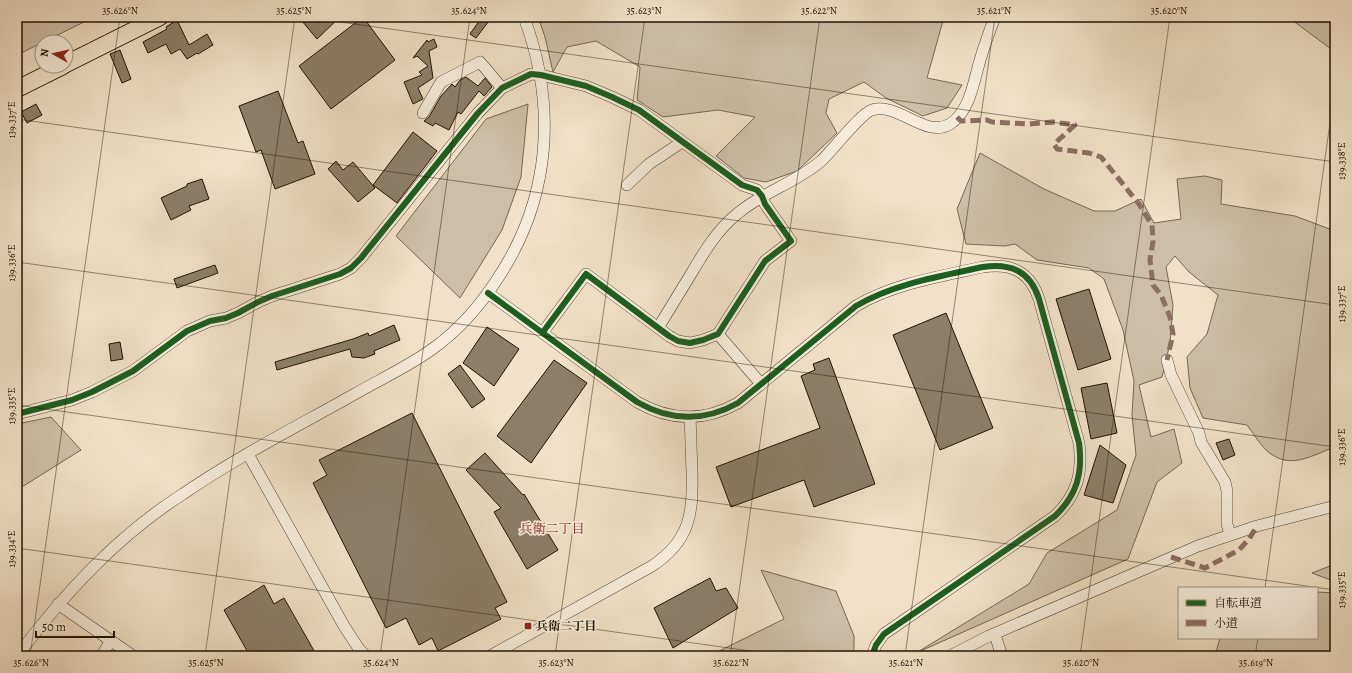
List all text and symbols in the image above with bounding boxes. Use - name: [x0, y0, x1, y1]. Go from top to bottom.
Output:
- text: 35.626°N: [102, 4, 138, 17]
- text: 35.625°N: [276, 4, 312, 17]
- text: 35.624°N: [451, 4, 487, 17]
- text: 35.623°N: [626, 4, 662, 17]
- text: 35.622°N: [801, 4, 837, 17]
- text: 35.621°N: [977, 4, 1011, 17]
- text: 35.620°N: [1151, 4, 1187, 17]
- north arrow: [34, 34, 74, 74]
- text: N: [37, 48, 53, 58]
- text: 139.337°E: [5, 102, 18, 138]
- text: 139.338°E: [1335, 142, 1348, 180]
- text: 139.336°E: [5, 244, 18, 282]
- text: 139.337°E: [1335, 286, 1348, 322]
- text: 139.335°E: [5, 388, 18, 424]
- text: 139.336°E: [1335, 428, 1348, 466]
- district label: 兵衛二丁目: [519, 520, 585, 537]
- text: 139.334°E: [5, 530, 18, 567]
- text: 139.335°E: [1335, 572, 1348, 608]
- legend: [1178, 587, 1318, 639]
- text: 自転車道: [1214, 595, 1262, 611]
- scale bar: [36, 613, 114, 639]
- text: 小道: [1214, 615, 1238, 631]
- place label: 兵衛二丁目: [536, 618, 596, 634]
- text: 50 m: [42, 619, 66, 635]
- marker: 兵衛二丁目: [523, 621, 533, 631]
- text: 35.626°N: [13, 656, 49, 669]
- text: 35.625°N: [188, 656, 224, 669]
- text: 35.624°N: [363, 656, 399, 669]
- text: 35.623°N: [538, 656, 574, 669]
- text: 35.622°N: [713, 656, 749, 669]
- text: 35.621°N: [889, 656, 923, 669]
- text: 35.620°N: [1063, 656, 1099, 669]
- text: 35.619°N: [1239, 656, 1273, 669]

